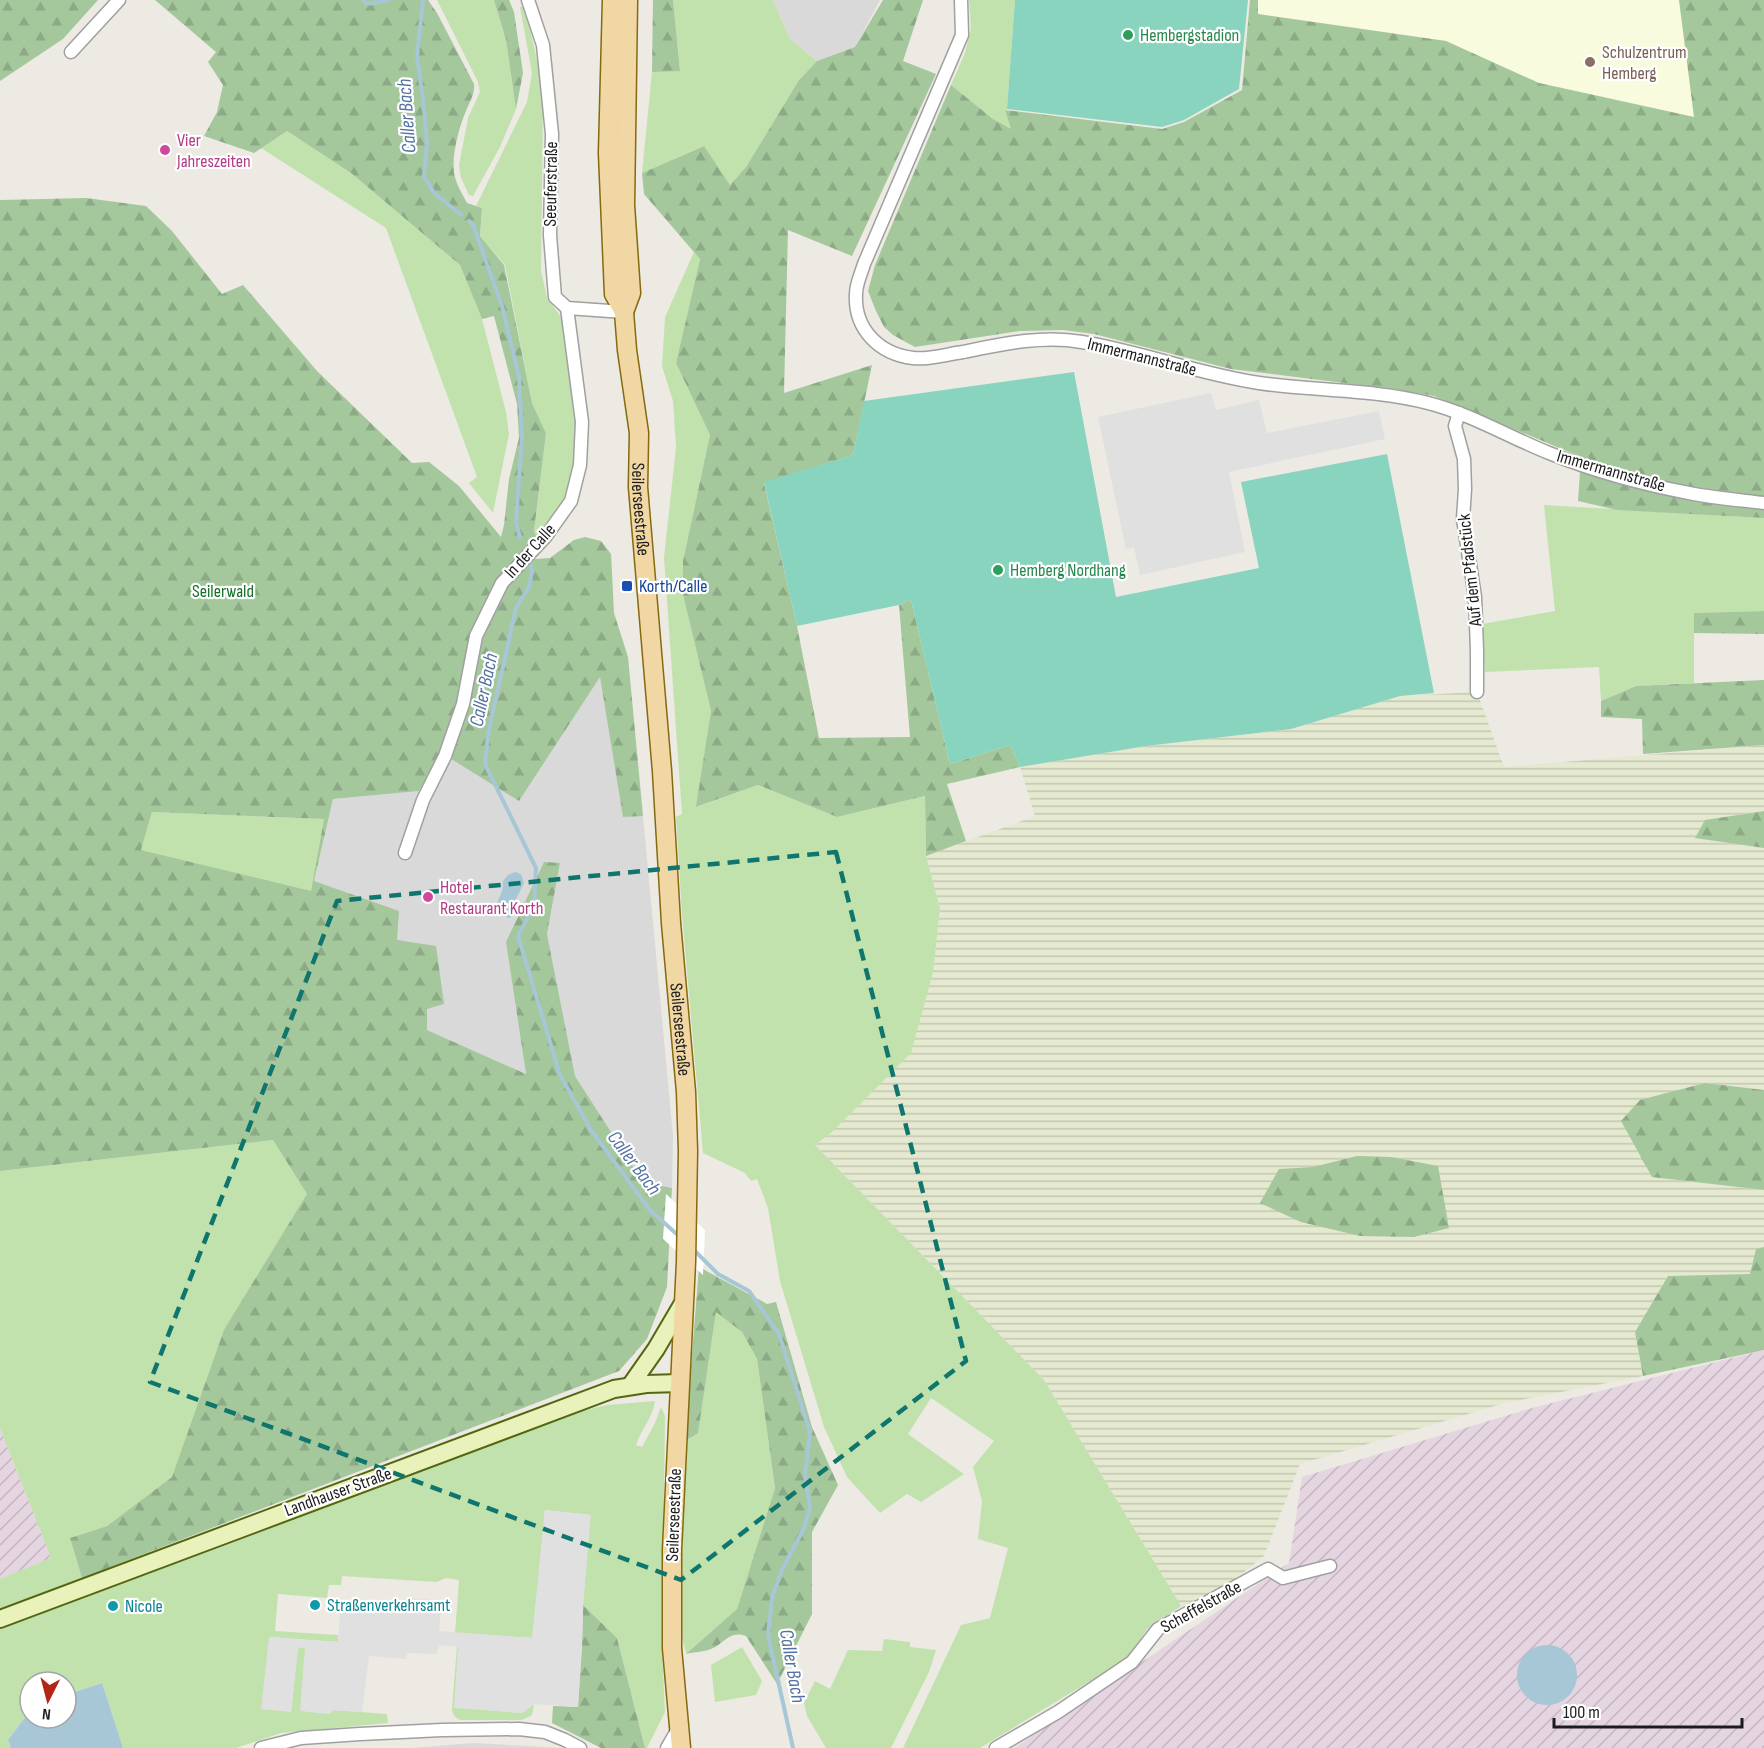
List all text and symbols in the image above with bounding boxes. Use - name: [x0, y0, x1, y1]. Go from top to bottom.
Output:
- place label: Hembergstadion: [1140, 25, 1239, 46]
- marker: Hembergstadion: [1121, 28, 1135, 42]
- place label: Schulzentrum Hemberg: [1602, 42, 1687, 84]
- marker: Schulzentrum Hemberg: [1583, 55, 1597, 69]
- water label: Caller Bach: [392, 78, 422, 154]
- place label: Vier Jahreszeiten: [176, 130, 251, 172]
- street label: Seeuferstraße: [540, 141, 562, 227]
- marker: Vier Jahreszeiten: [158, 143, 172, 157]
- street label: Immermannstraße: [1085, 333, 1199, 381]
- street label: Immermannstraße: [1554, 446, 1668, 496]
- street label: Seilerseestraße: [627, 462, 654, 557]
- street label: Auf dem Pfadstück: [1454, 512, 1486, 628]
- street label: In der Calle: [500, 519, 560, 583]
- place label: Hemberg Nordhang: [1010, 560, 1126, 581]
- marker: Hemberg Nordhang: [991, 563, 1005, 577]
- place label: Korth/Calle: [639, 576, 707, 597]
- marker: Korth/Calle: [620, 579, 634, 593]
- park label: Seilerwald: [192, 581, 254, 602]
- water label: Caller Bach: [465, 651, 503, 729]
- place label: Hotel Restaurant Korth: [440, 877, 544, 919]
- marker: Hotel Restaurant Korth: [421, 890, 435, 904]
- street label: Seilerseestraße: [666, 982, 695, 1077]
- water label: Caller Bach: [602, 1126, 666, 1200]
- street label: Landhauser Straße: [282, 1463, 394, 1521]
- street label: Seilerseestraße: [662, 1468, 686, 1562]
- street label: Scheffelstraße: [1157, 1576, 1245, 1638]
- place label: Straßenverkehrsamt: [327, 1595, 451, 1616]
- place label: Nicole: [125, 1596, 163, 1617]
- marker: Straßenverkehrsamt: [308, 1598, 322, 1612]
- marker: Nicole: [106, 1599, 120, 1613]
- water label: Caller Bach: [774, 1627, 810, 1705]
- north arrow: [18, 1670, 78, 1730]
- scale bar: [1554, 1691, 1742, 1729]
- text: 100 m: [1563, 1702, 1600, 1723]
- text: N: [41, 1704, 52, 1723]

